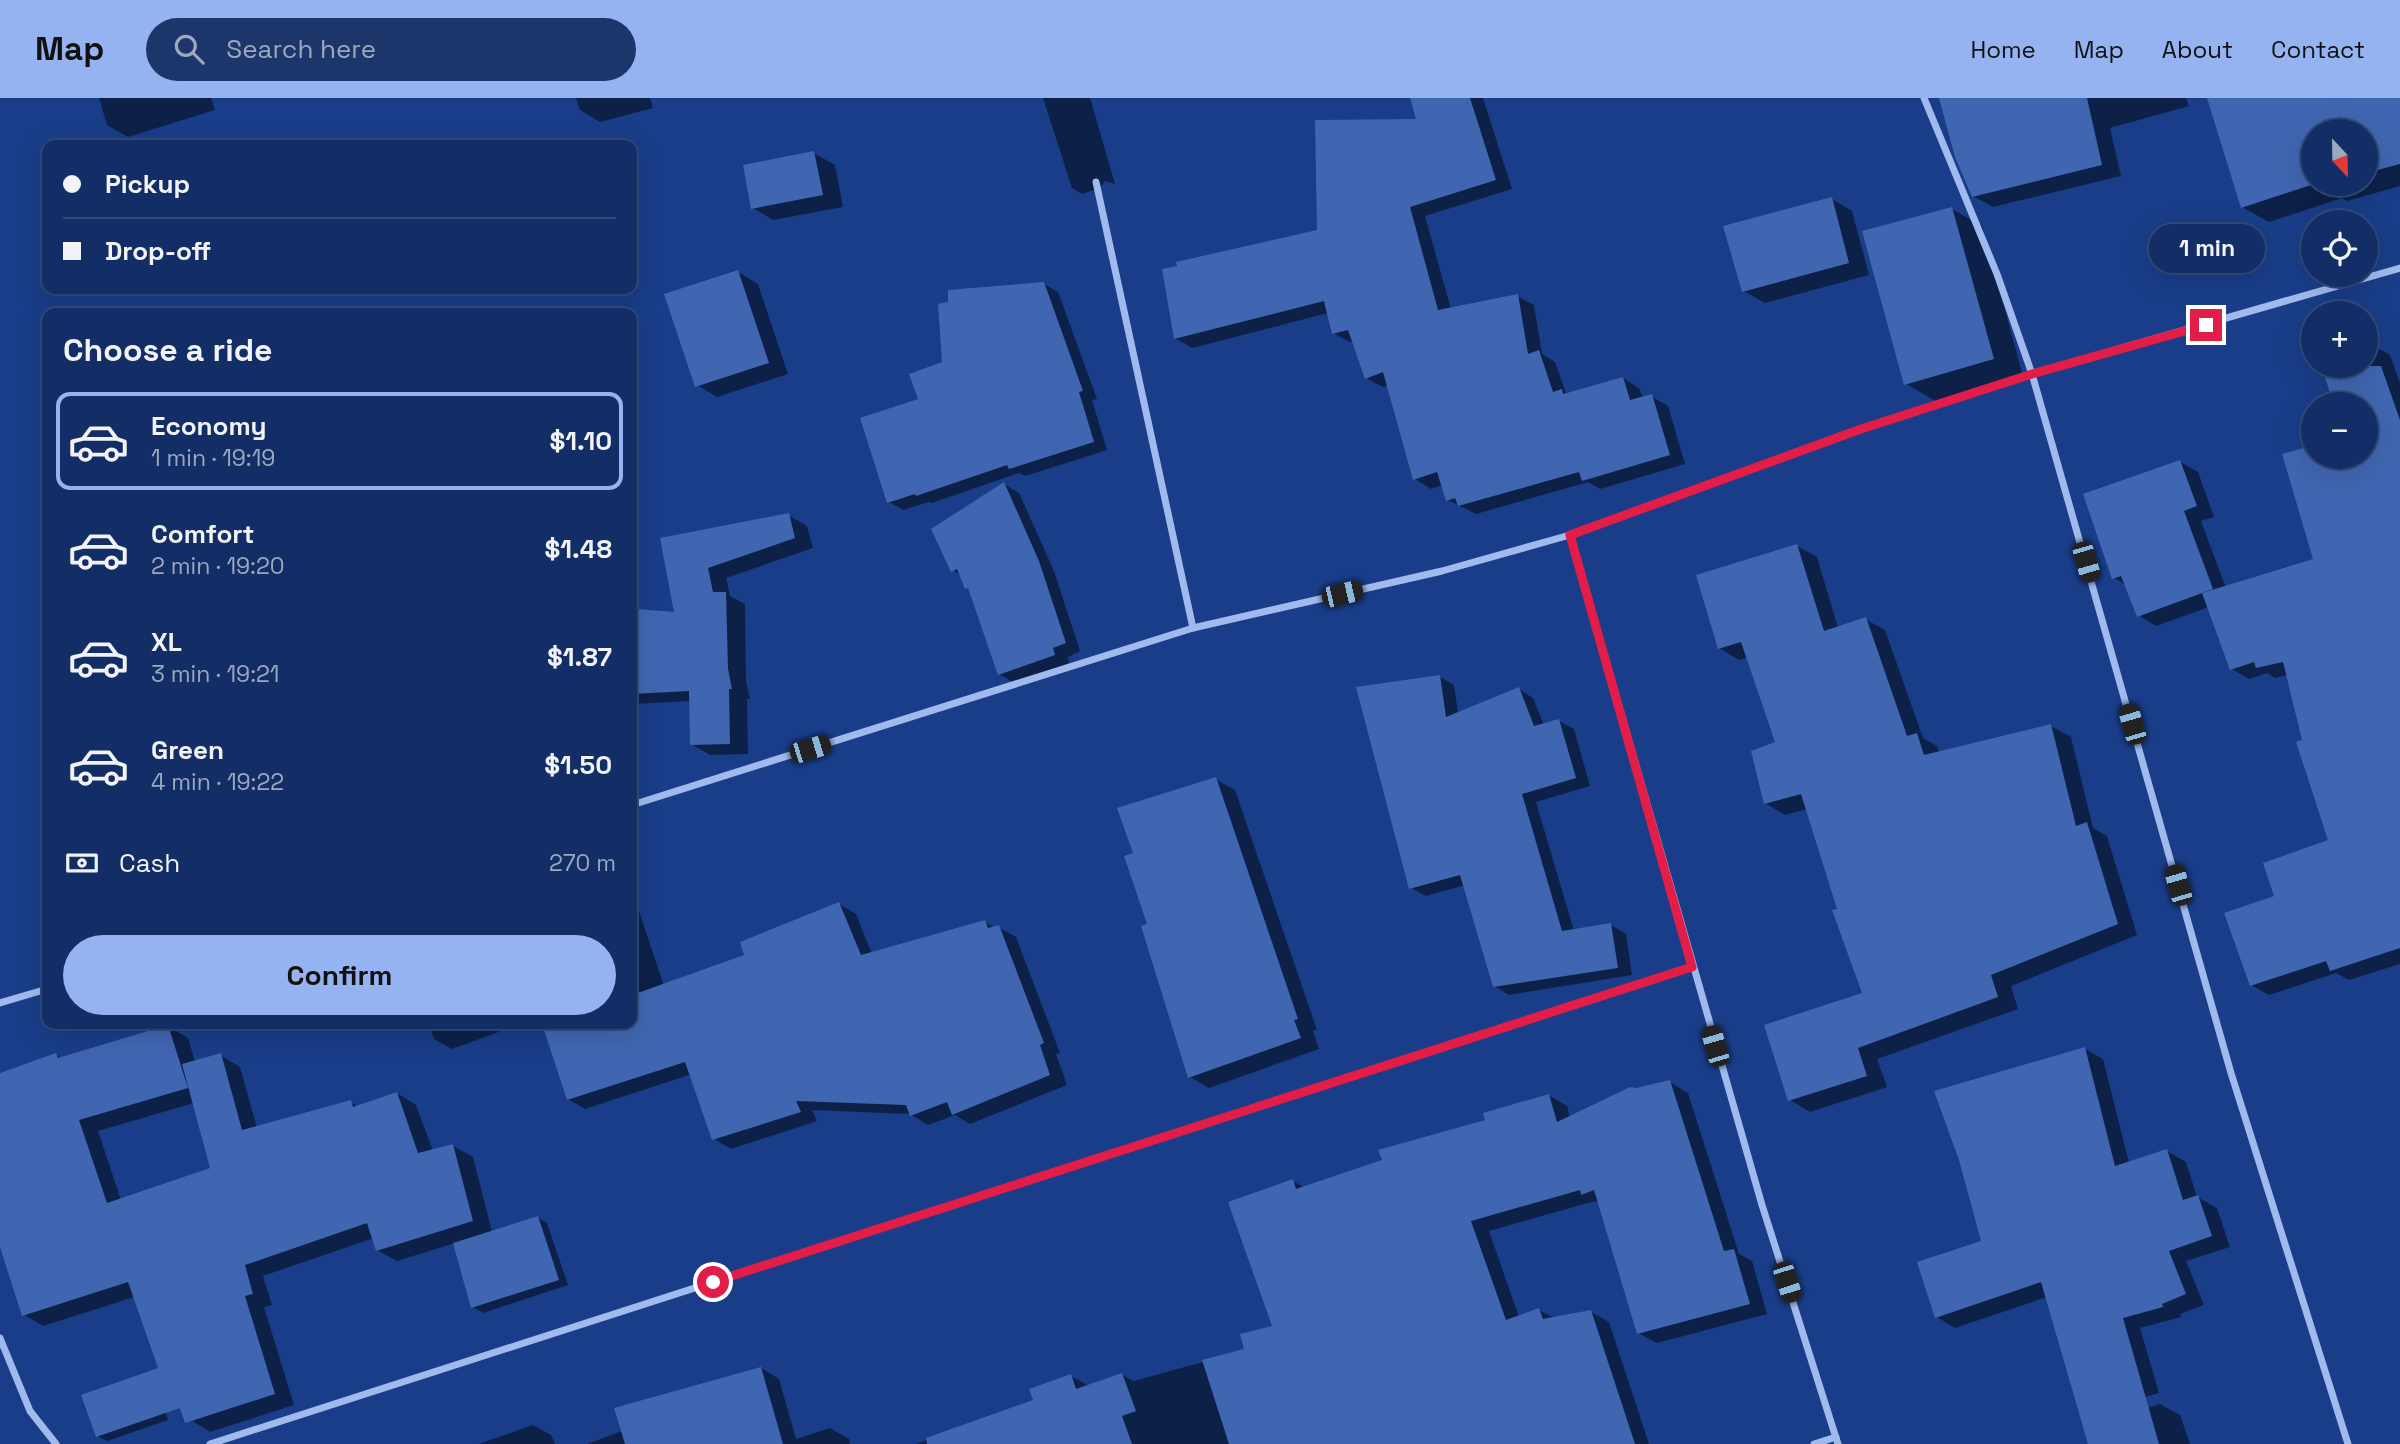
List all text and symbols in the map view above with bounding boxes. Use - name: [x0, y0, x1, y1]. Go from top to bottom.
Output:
- search box: [146, 18, 636, 81]
- text: Map: [35, 28, 104, 70]
- icon: search: [170, 30, 208, 68]
- text: Search here: [226, 32, 376, 66]
- text: Home: [1970, 34, 2036, 65]
- text: Map: [2074, 34, 2124, 65]
- text: About: [2162, 34, 2233, 65]
- text: Contact: [2271, 34, 2365, 65]
- north arrow: [2301, 119, 2378, 196]
- map controls: [2301, 119, 2378, 469]
- text: Pickup: [105, 167, 190, 201]
- button: locate: [2301, 210, 2378, 287]
- callout: 1 min: [2148, 224, 2264, 272]
- text: 1 min: [2179, 233, 2235, 263]
- text: Drop-off: [105, 234, 211, 268]
- button: +: [2301, 301, 2378, 378]
- route end: [2190, 309, 2222, 341]
- text: Choose a ride: [63, 330, 273, 370]
- button: −: [2301, 392, 2378, 469]
- text: Economy: [151, 409, 267, 443]
- icon: car: [67, 410, 130, 473]
- text: $1.10: [549, 424, 612, 458]
- text: 1 min · 19:19: [151, 443, 275, 473]
- text: Comfort: [151, 517, 254, 551]
- icon: car: [67, 518, 130, 581]
- text: $1.48: [545, 532, 612, 566]
- car: [2071, 539, 2102, 585]
- text: 2 min · 19:20: [151, 551, 285, 581]
- car: [1320, 579, 1365, 609]
- text: XL: [151, 625, 182, 659]
- icon: car: [67, 626, 130, 689]
- text: $1.87: [547, 640, 612, 674]
- text: 3 min · 19:21: [151, 659, 279, 689]
- car: [2117, 701, 2148, 747]
- text: Green: [151, 733, 224, 767]
- car: [787, 733, 834, 765]
- icon: car: [67, 734, 130, 797]
- text: $1.50: [544, 748, 612, 782]
- text: 4 min · 19:22: [151, 767, 284, 797]
- icon: cash: [63, 844, 101, 882]
- text: Cash: [119, 846, 180, 880]
- text: 270 m: [549, 848, 616, 878]
- car: [2163, 862, 2194, 908]
- button: Confirm: [63, 935, 616, 1015]
- car: [1700, 1023, 1731, 1069]
- car: [1771, 1259, 1804, 1305]
- route start: [697, 1266, 729, 1298]

